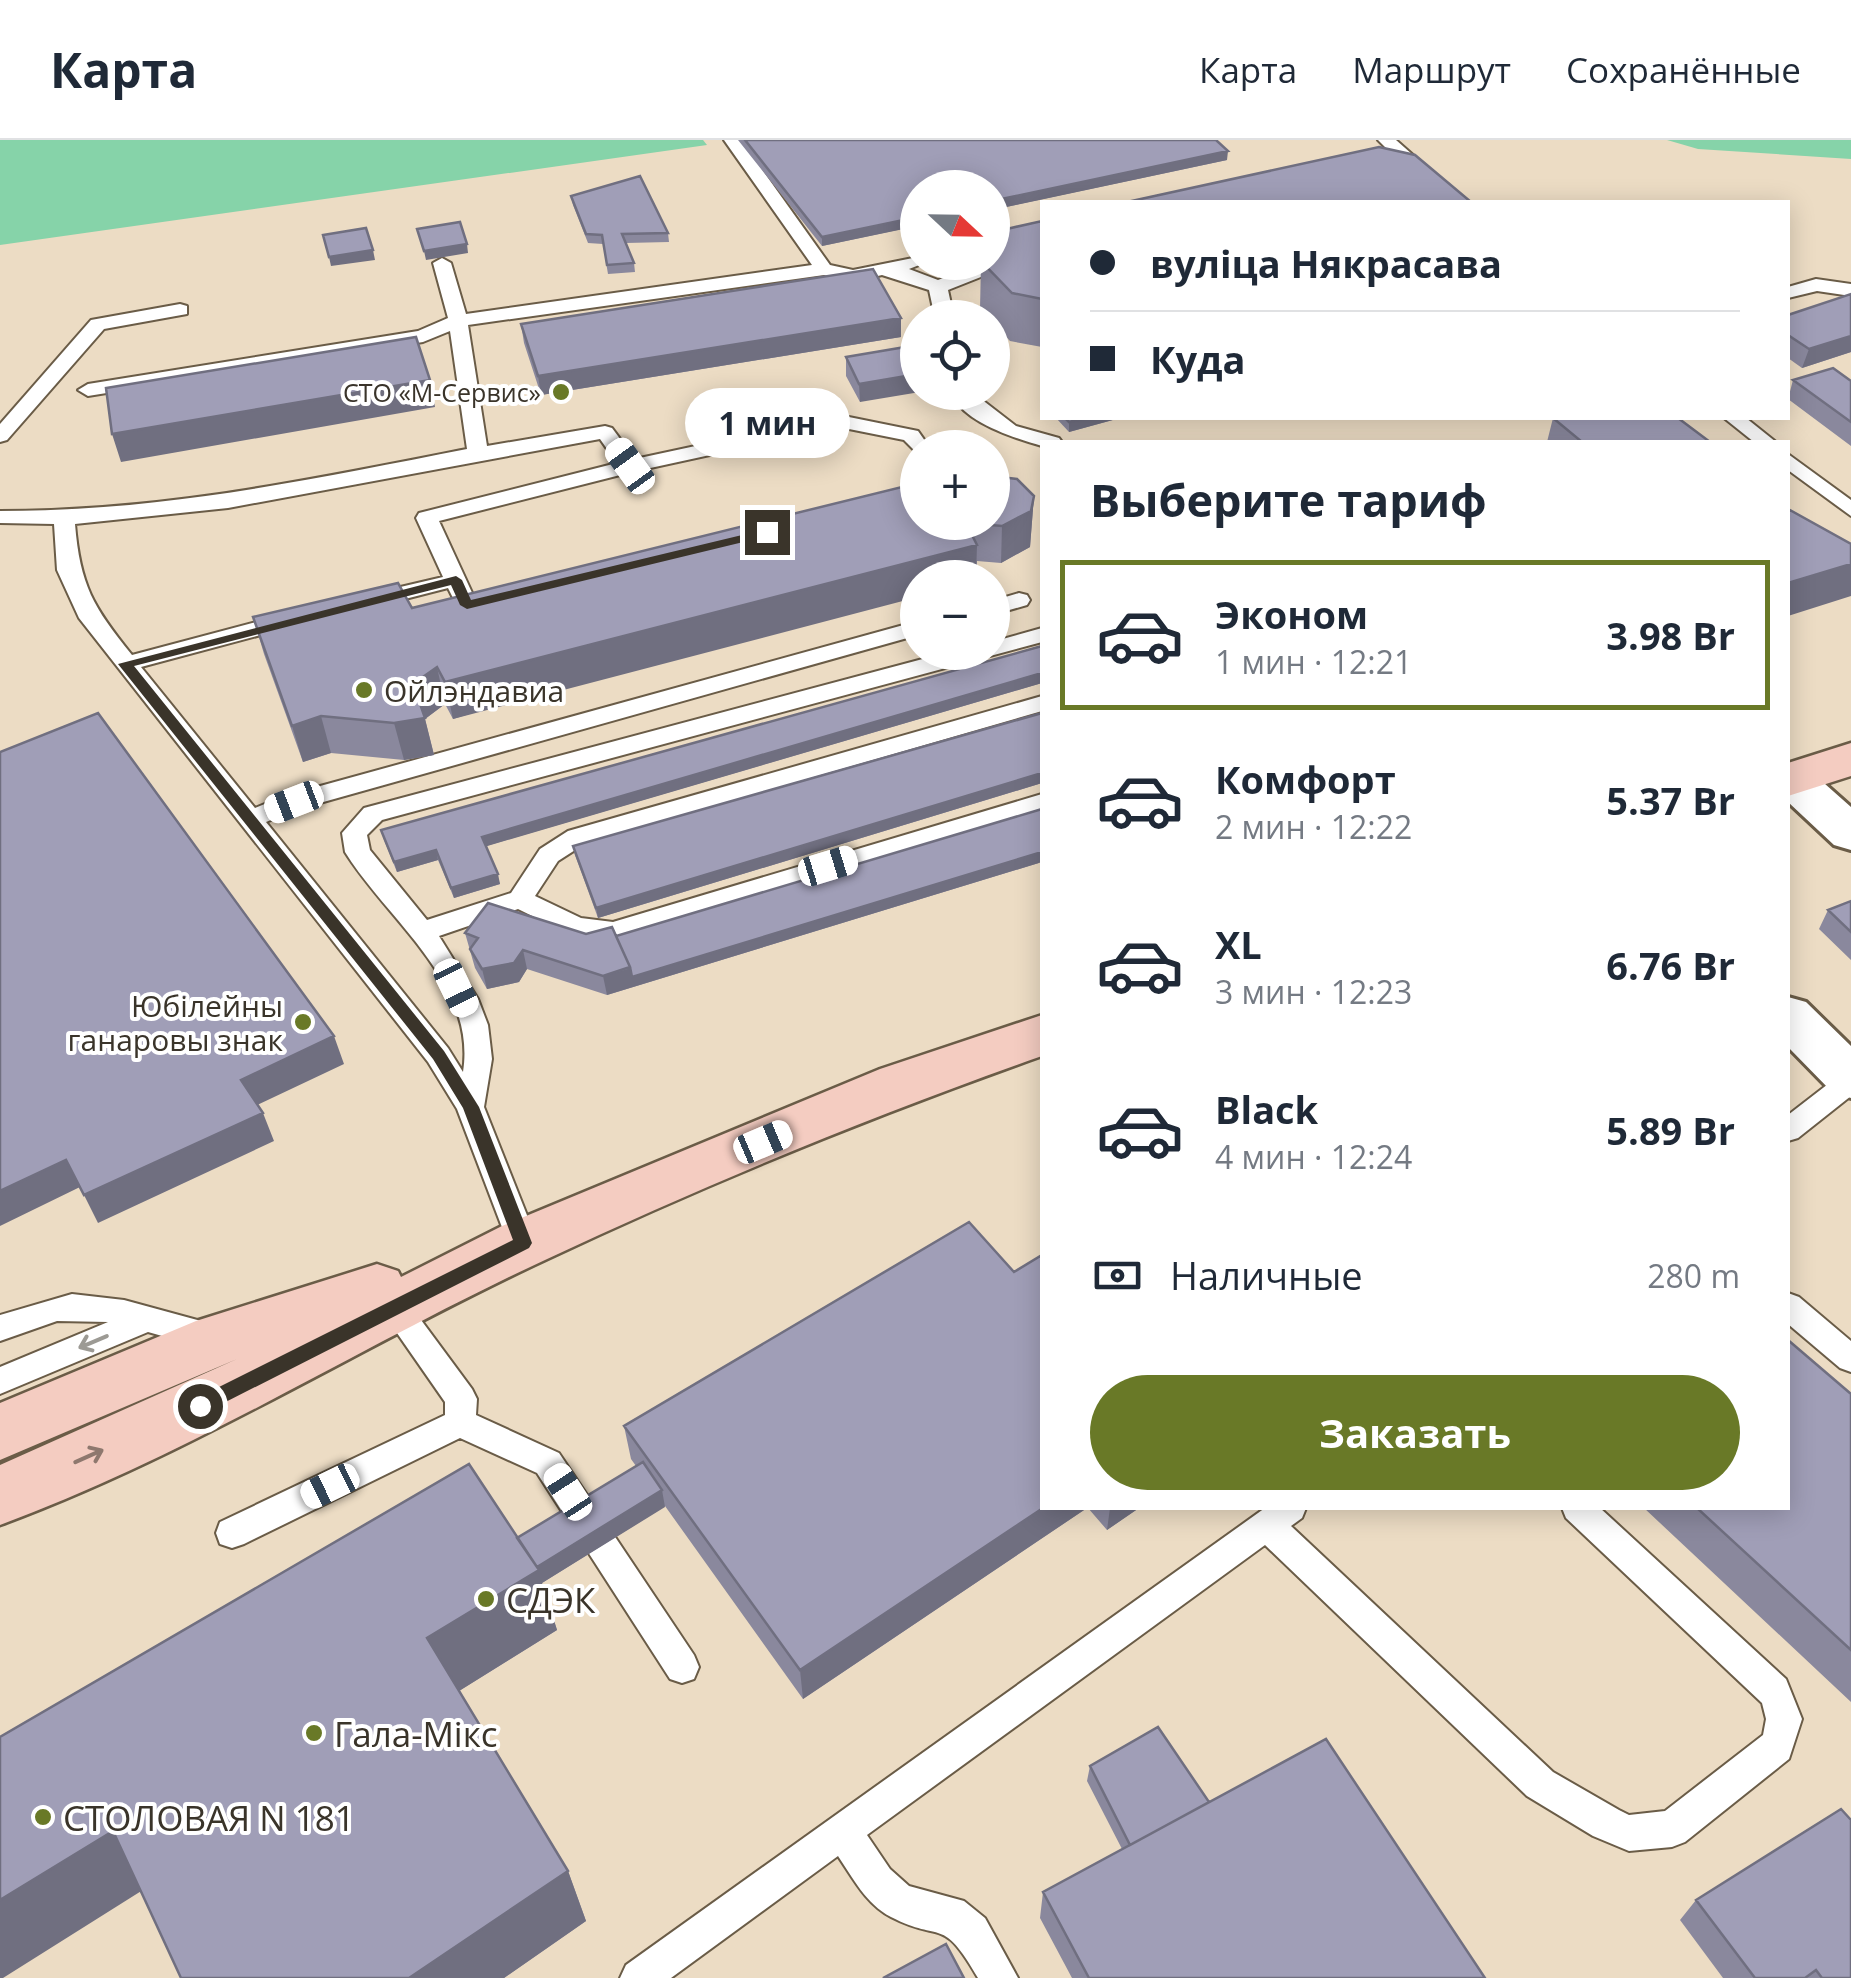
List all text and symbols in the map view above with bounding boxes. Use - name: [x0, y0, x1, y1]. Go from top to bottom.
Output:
- text: Карта: [50, 37, 197, 102]
- text: Карта: [1199, 46, 1297, 93]
- text: Маршрут: [1352, 46, 1511, 93]
- text: Сохранённые: [1566, 46, 1801, 93]
- north arrow: [900, 170, 1010, 280]
- map controls: [900, 170, 1010, 670]
- text: вуліца Някрасава: [1150, 237, 1502, 289]
- button: locate: [900, 300, 1010, 410]
- text: Куда: [1150, 333, 1245, 385]
- place label: СТО «М-Сервис»: [343, 375, 541, 409]
- marker: СТО «М-Сервис»: [550, 381, 572, 403]
- callout: 1 мин: [684, 387, 850, 457]
- text: 1 мин: [719, 401, 816, 444]
- button: +: [900, 430, 1010, 540]
- car: [600, 433, 660, 499]
- text: Выберите тариф: [1090, 469, 1487, 530]
- route end: [745, 510, 790, 555]
- button: −: [900, 560, 1010, 670]
- text: Эконом: [1215, 588, 1368, 640]
- icon: car: [1095, 590, 1185, 680]
- text: 3.98 Br: [1606, 609, 1735, 661]
- text: 1 мин · 12:21: [1215, 640, 1412, 683]
- place label: Ойлэндавиа: [384, 670, 564, 711]
- marker: Ойлэндавиа: [353, 679, 375, 701]
- text: Комфорт: [1215, 753, 1396, 805]
- icon: car: [1095, 755, 1185, 845]
- text: 5.37 Br: [1606, 774, 1735, 826]
- car: [261, 777, 327, 827]
- text: 2 мин · 12:22: [1215, 805, 1412, 848]
- car: [795, 843, 861, 889]
- text: XL: [1215, 918, 1262, 970]
- icon: car: [1095, 920, 1185, 1010]
- text: 6.76 Br: [1606, 939, 1735, 991]
- car: [429, 954, 483, 1022]
- text: 3 мин · 12:23: [1215, 970, 1412, 1013]
- place label: Юбілейны ганаровы знак: [68, 985, 283, 1060]
- marker: Юбілейны ганаровы знак: [292, 1011, 314, 1033]
- text: Black: [1215, 1083, 1318, 1135]
- icon: car: [1095, 1085, 1185, 1175]
- text: 5.89 Br: [1606, 1104, 1735, 1156]
- car: [730, 1116, 796, 1168]
- text: 4 мин · 12:24: [1215, 1135, 1412, 1178]
- icon: cash: [1090, 1248, 1145, 1303]
- text: Наличные: [1170, 1249, 1363, 1301]
- text: 280 m: [1647, 1254, 1740, 1297]
- one-way arrow: [78, 1334, 109, 1352]
- button: Заказать: [1090, 1375, 1740, 1490]
- route start: [178, 1384, 223, 1429]
- one-way arrow: [73, 1446, 104, 1464]
- car: [296, 1459, 364, 1513]
- car: [539, 1459, 597, 1525]
- place label: СДЭК: [506, 1576, 596, 1623]
- marker: СДЭК: [475, 1588, 497, 1610]
- place label: Гала-Мікс: [334, 1710, 498, 1757]
- marker: Гала-Мікс: [303, 1722, 325, 1744]
- place label: СТОЛОВАЯ N 181: [63, 1794, 355, 1841]
- marker: СТОЛОВАЯ N 181: [32, 1806, 54, 1828]

